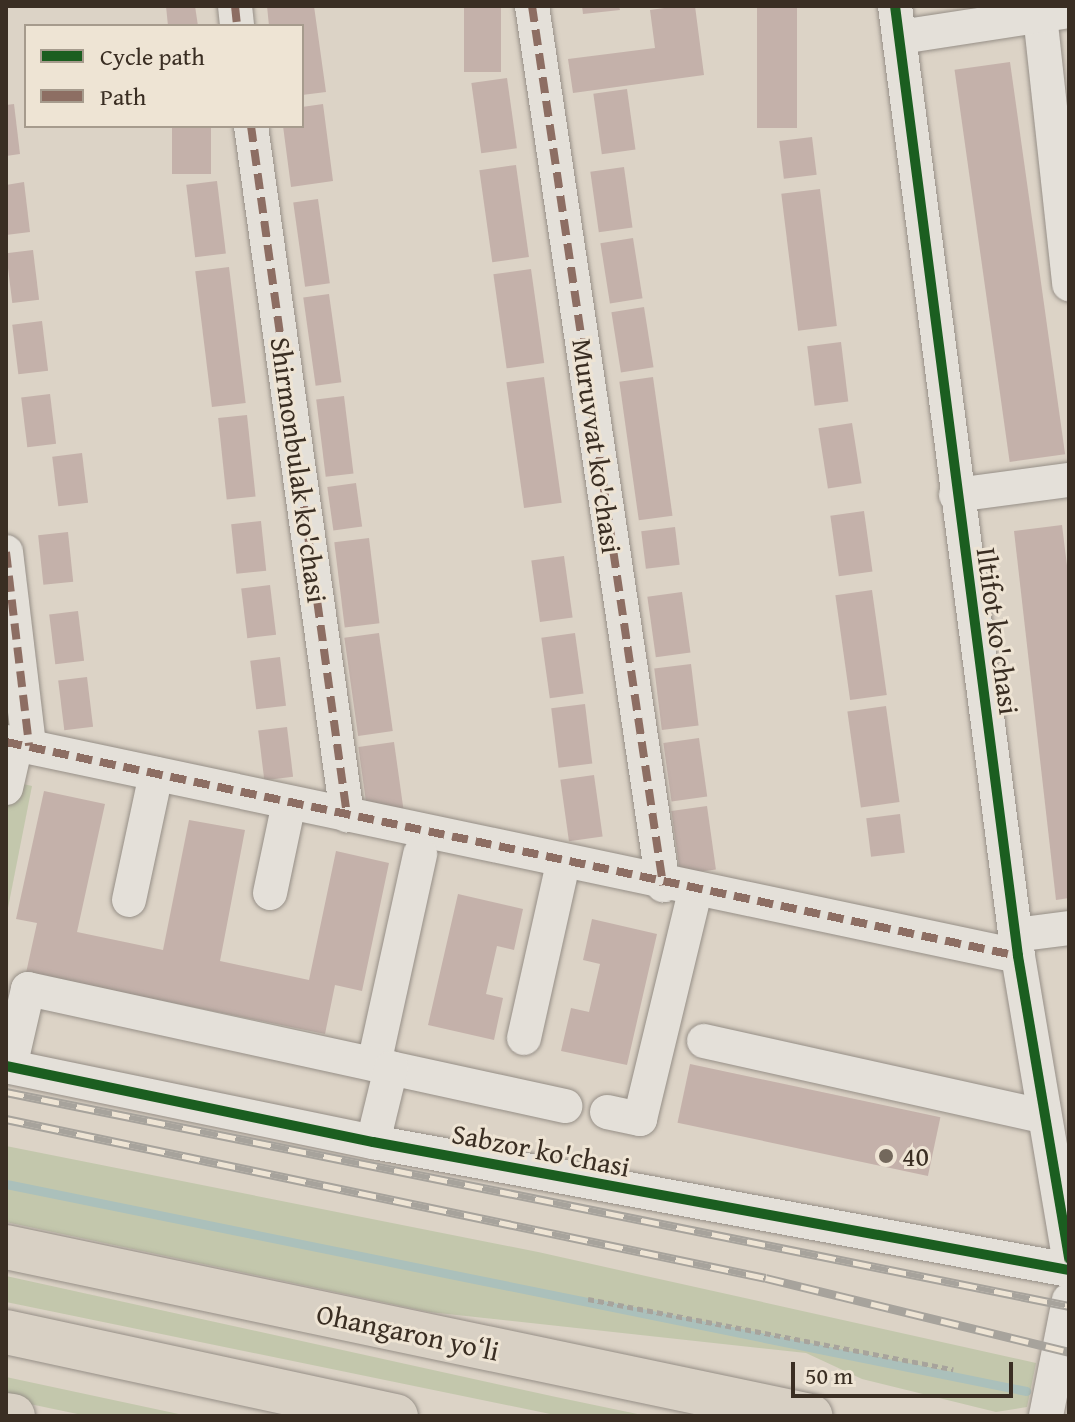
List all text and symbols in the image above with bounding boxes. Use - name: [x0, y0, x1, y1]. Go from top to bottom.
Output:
- legend: [24, 24, 304, 128]
- text: Cycle path: [100, 39, 205, 74]
- text: Path: [100, 79, 146, 114]
- street label: Shirmonbulak ko'chasi: [264, 335, 334, 605]
- street label: Muruvvat ko'chasi: [565, 336, 629, 556]
- street label: Iltifot ko'chasi: [970, 545, 1026, 717]
- street label: Sabzor ko'chasi: [449, 1116, 633, 1184]
- place label: 40: [902, 1139, 929, 1173]
- marker: 40: [877, 1147, 895, 1165]
- street label: Ohangaron yoʻli: [314, 1296, 502, 1368]
- scale bar: [795, 1346, 1017, 1396]
- text: 50 m: [805, 1358, 853, 1393]

